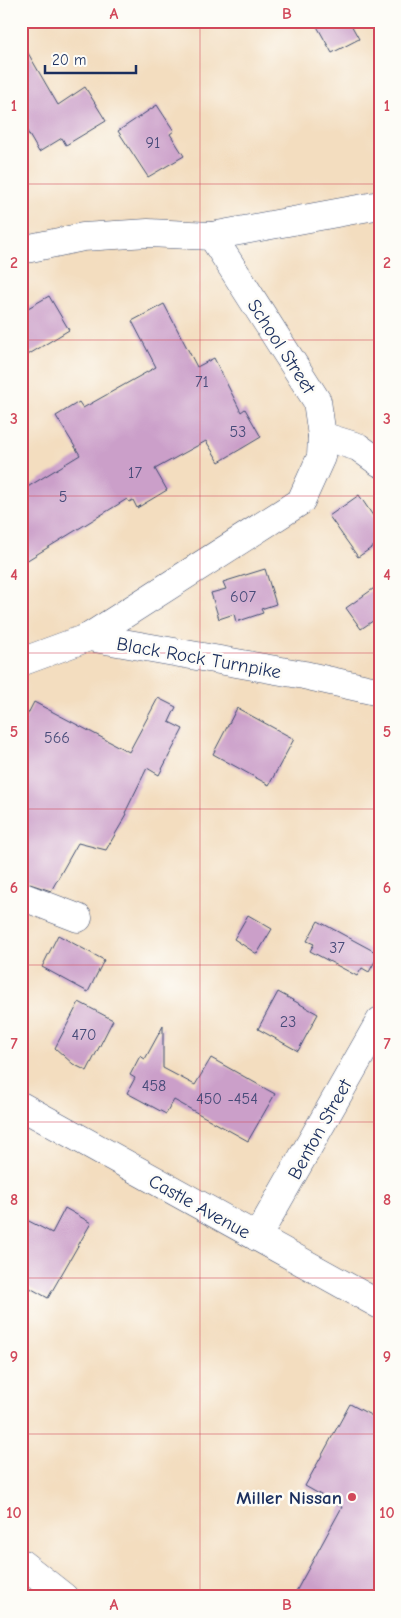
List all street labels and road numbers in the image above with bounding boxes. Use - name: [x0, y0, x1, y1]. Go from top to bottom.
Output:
- street label: School Street: [243, 295, 320, 398]
- street label: Black Rock Turnpike: [115, 633, 283, 683]
- street label: Benton Street: [283, 1075, 357, 1183]
- street label: Castle Avenue: [145, 1170, 254, 1244]

